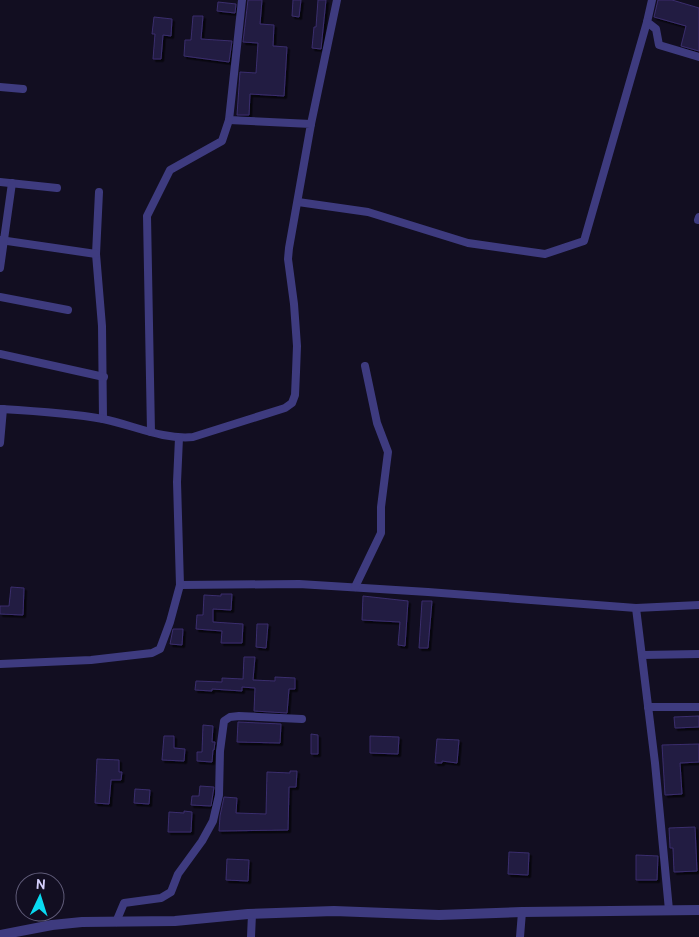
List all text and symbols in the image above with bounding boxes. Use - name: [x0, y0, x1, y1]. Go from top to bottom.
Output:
- north arrow: [15, 872, 65, 922]
- text: N: [35, 875, 46, 893]

